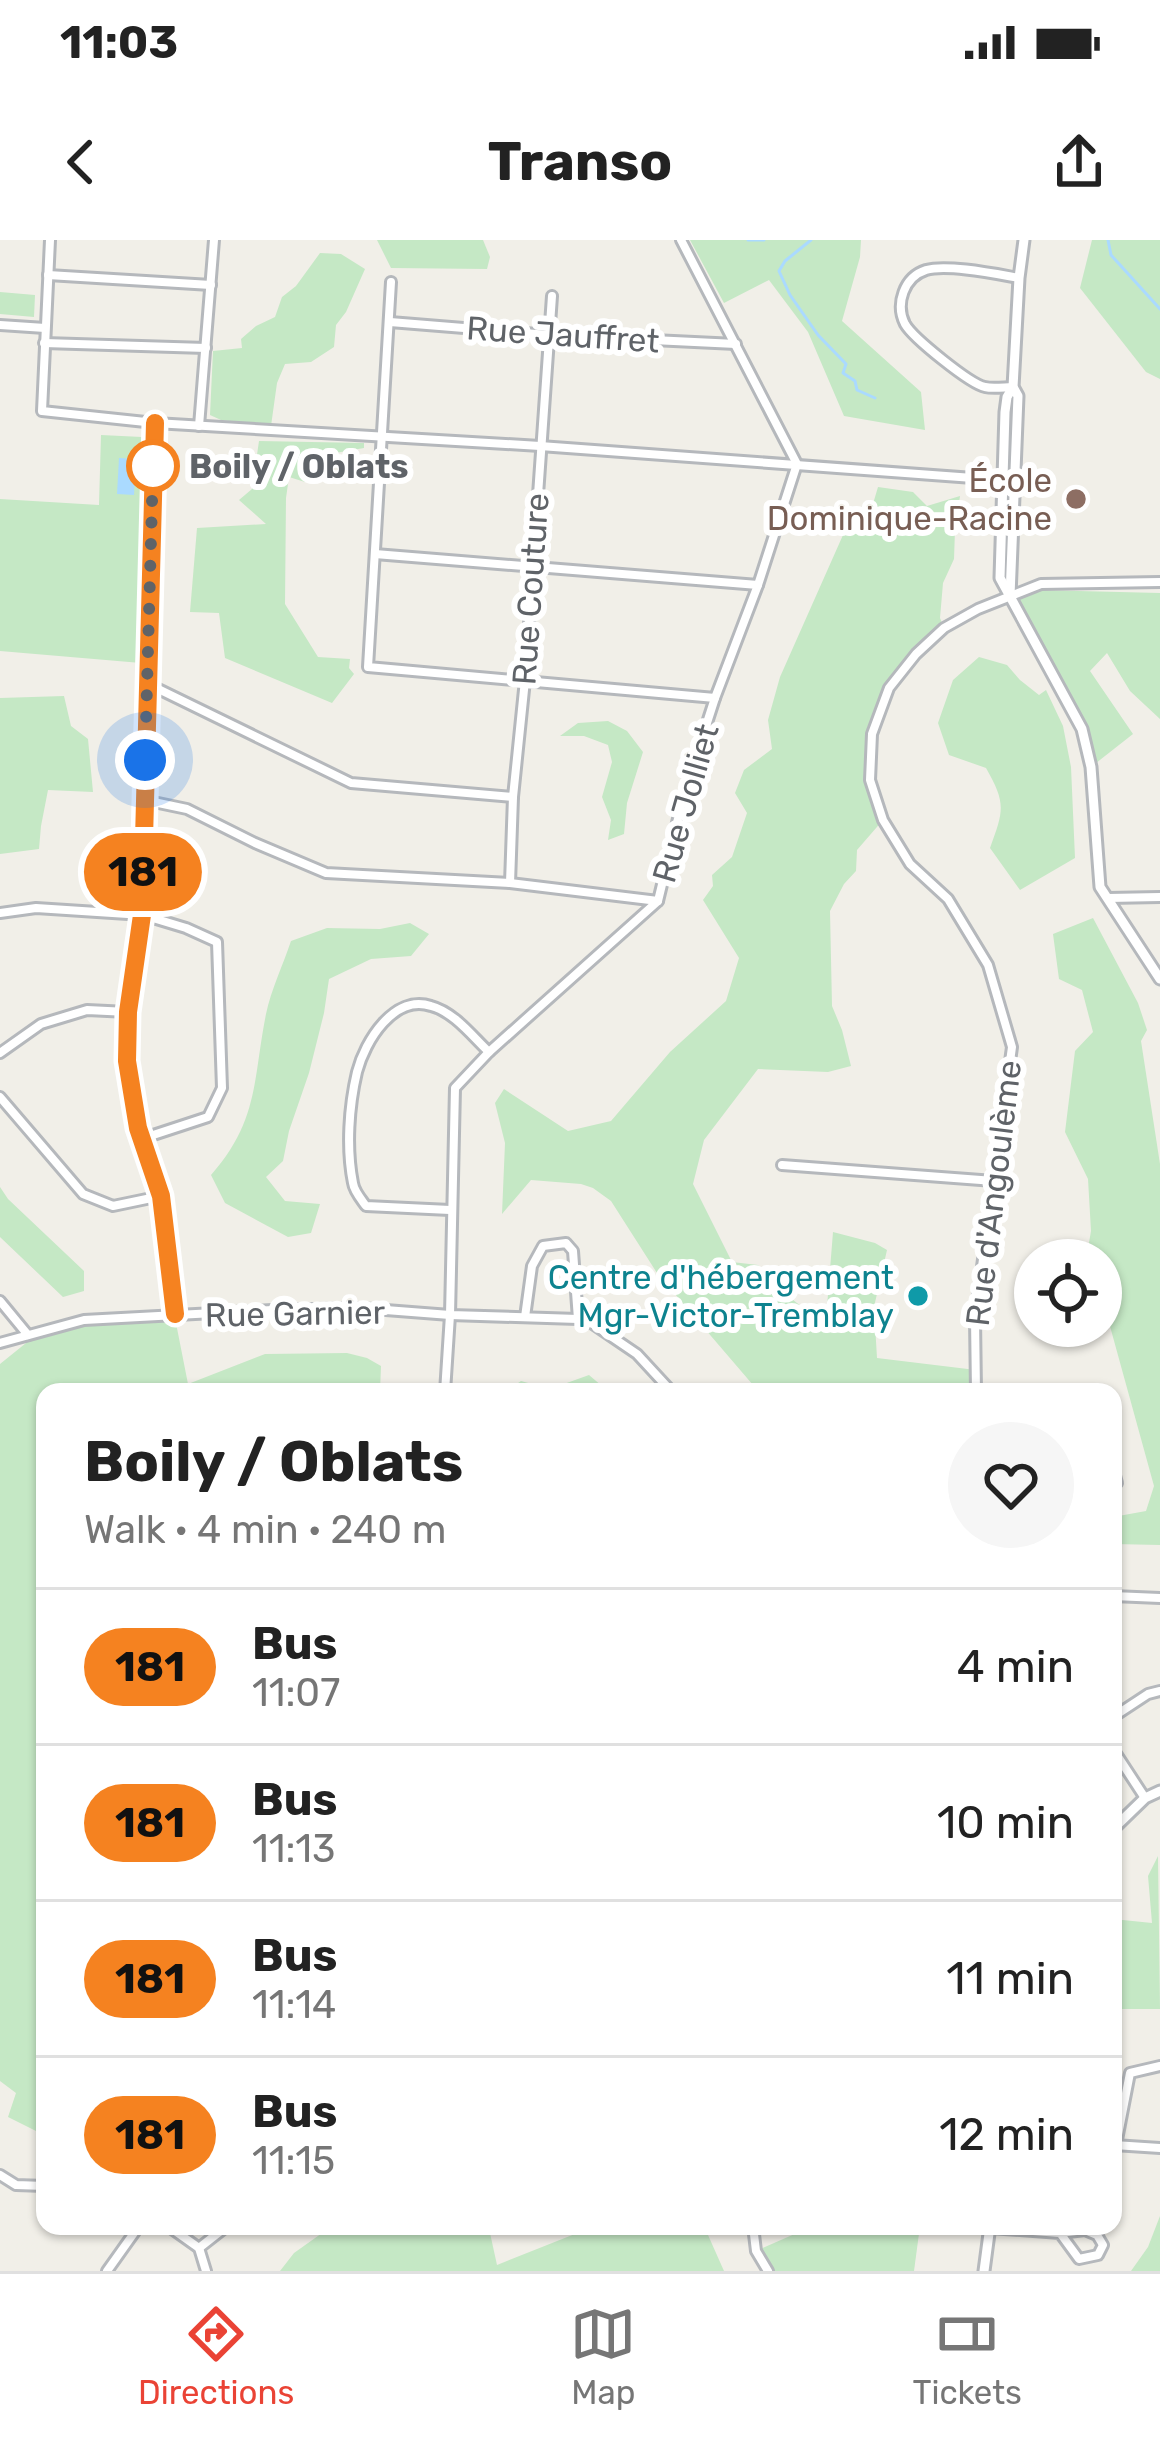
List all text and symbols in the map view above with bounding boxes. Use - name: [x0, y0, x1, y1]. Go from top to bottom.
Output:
- text: 11:03: [60, 16, 178, 69]
- icon: back: [48, 129, 114, 195]
- icon: share: [1046, 129, 1112, 195]
- text: Transo: [488, 130, 672, 194]
- street label: Rue Jauffret: [465, 308, 661, 361]
- marker: Boily / Oblats: [128, 441, 178, 491]
- place label: Boily / Oblats: [189, 447, 409, 486]
- place label: École Dominique-Racine: [767, 461, 1052, 538]
- marker: École Dominique-Racine: [1063, 486, 1089, 512]
- street label: Rue Couture: [504, 492, 557, 686]
- street label: Rue Jolliet: [644, 719, 727, 887]
- your location: [115, 730, 175, 790]
- line badge: 181: [74, 833, 212, 911]
- text: 181: [108, 847, 178, 897]
- street label: Rue d'Angoulème: [958, 1058, 1029, 1328]
- map controls: [1014, 1239, 1122, 1347]
- button: locate: [1014, 1239, 1122, 1347]
- place label: Centre d'hébergement Mgr-Victor-Tremblay: [548, 1258, 894, 1335]
- marker: Centre d'hébergement Mgr-Victor-Tremblay: [905, 1283, 931, 1309]
- street label: Rue Garnier: [205, 1292, 386, 1335]
- button: heart: [948, 1422, 1074, 1548]
- text: Boily / Oblats: [84, 1428, 463, 1495]
- text: Walk · 4 min · 240 m: [84, 1507, 446, 1553]
- text: Bus: [252, 1617, 337, 1670]
- text: 4 min: [957, 1640, 1074, 1693]
- text: 181: [115, 1642, 185, 1692]
- text: 11:07: [252, 1670, 340, 1716]
- text: Bus: [252, 1773, 337, 1826]
- text: 10 min: [937, 1796, 1074, 1849]
- text: 181: [115, 1798, 185, 1848]
- text: 11:13: [252, 1826, 336, 1872]
- text: Bus: [252, 1929, 337, 1982]
- text: 11 min: [946, 1952, 1074, 2005]
- text: 181: [115, 1954, 185, 2004]
- text: 11:14: [252, 1982, 336, 2028]
- text: Bus: [252, 2085, 337, 2138]
- text: 12 min: [939, 2108, 1074, 2161]
- text: 181: [115, 2110, 185, 2160]
- text: 11:15: [252, 2138, 335, 2184]
- tab: Directions: [138, 2301, 294, 2412]
- tab: Map: [570, 2301, 636, 2412]
- tab: Tickets: [912, 2301, 1022, 2412]

